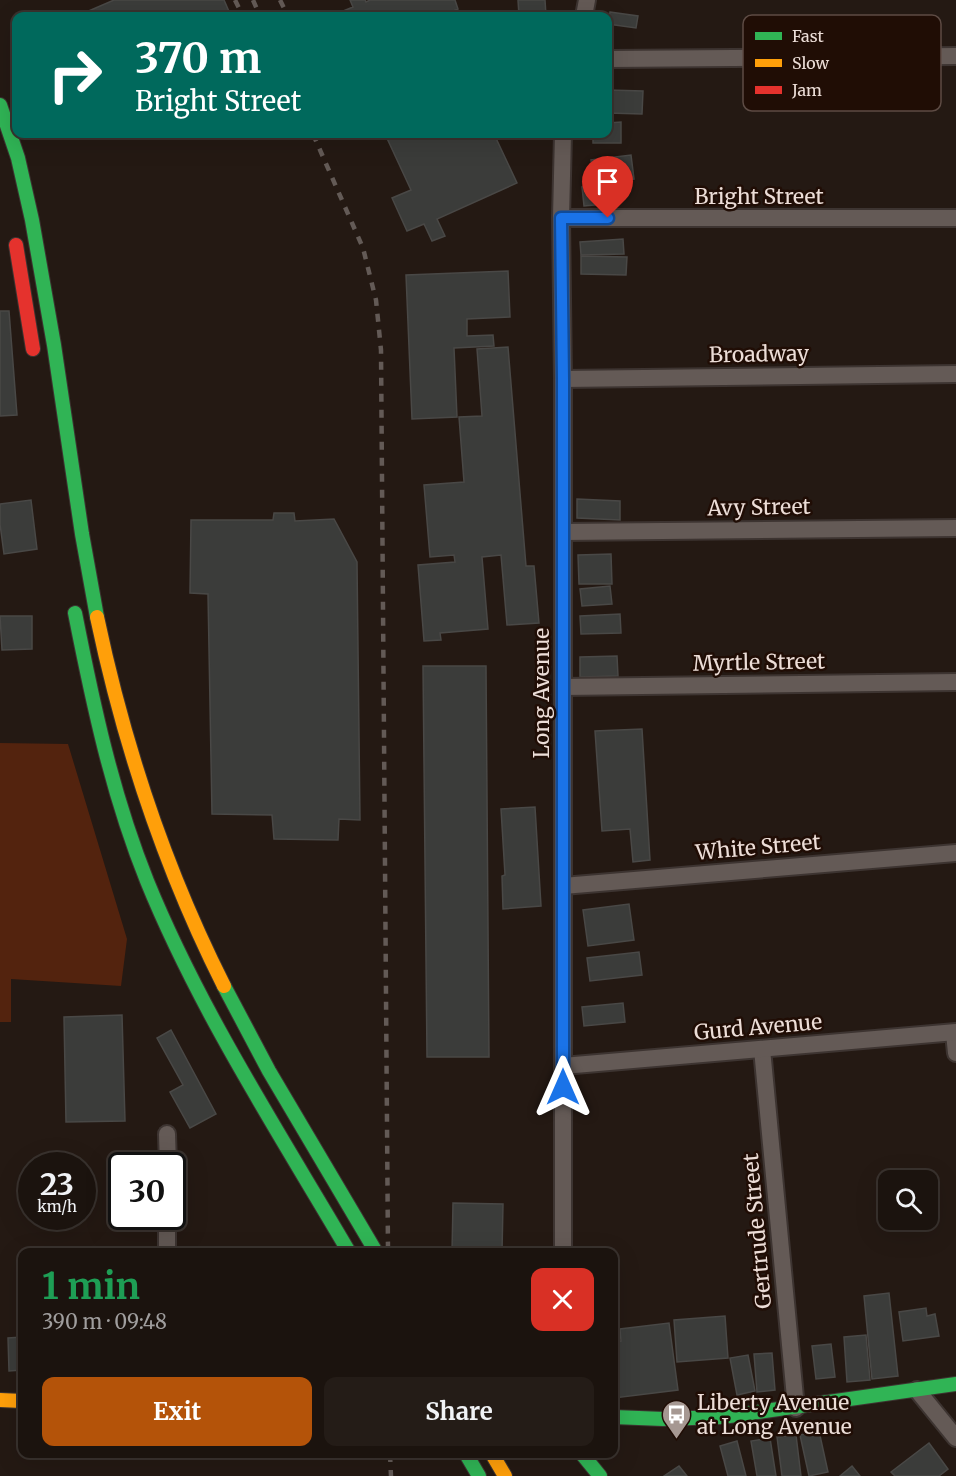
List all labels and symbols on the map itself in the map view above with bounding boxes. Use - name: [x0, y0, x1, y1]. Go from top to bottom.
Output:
- legend: [743, 15, 941, 111]
- text: Fast: [792, 26, 825, 46]
- text: Slow: [792, 53, 830, 73]
- text: Jam: [791, 80, 822, 100]
- pin: [582, 156, 633, 218]
- street label: Bright Street: [694, 183, 824, 210]
- street label: Broadway: [709, 340, 810, 368]
- street label: Avy Street: [706, 493, 811, 521]
- street label: Long Avenue: [528, 628, 555, 758]
- street label: Myrtle Street: [693, 647, 825, 677]
- street label: White Street: [693, 828, 822, 866]
- street label: Gurd Avenue: [693, 1008, 823, 1046]
- position arrow: [531, 1055, 595, 1119]
- speed limit sign: 30: [108, 1152, 186, 1230]
- street label: Gertrude Street: [737, 1152, 777, 1310]
- place label: Liberty Avenue at Long Avenue: [697, 1389, 852, 1440]
- bus stop icon: Liberty Avenue at Long Avenue: [660, 1398, 692, 1440]

